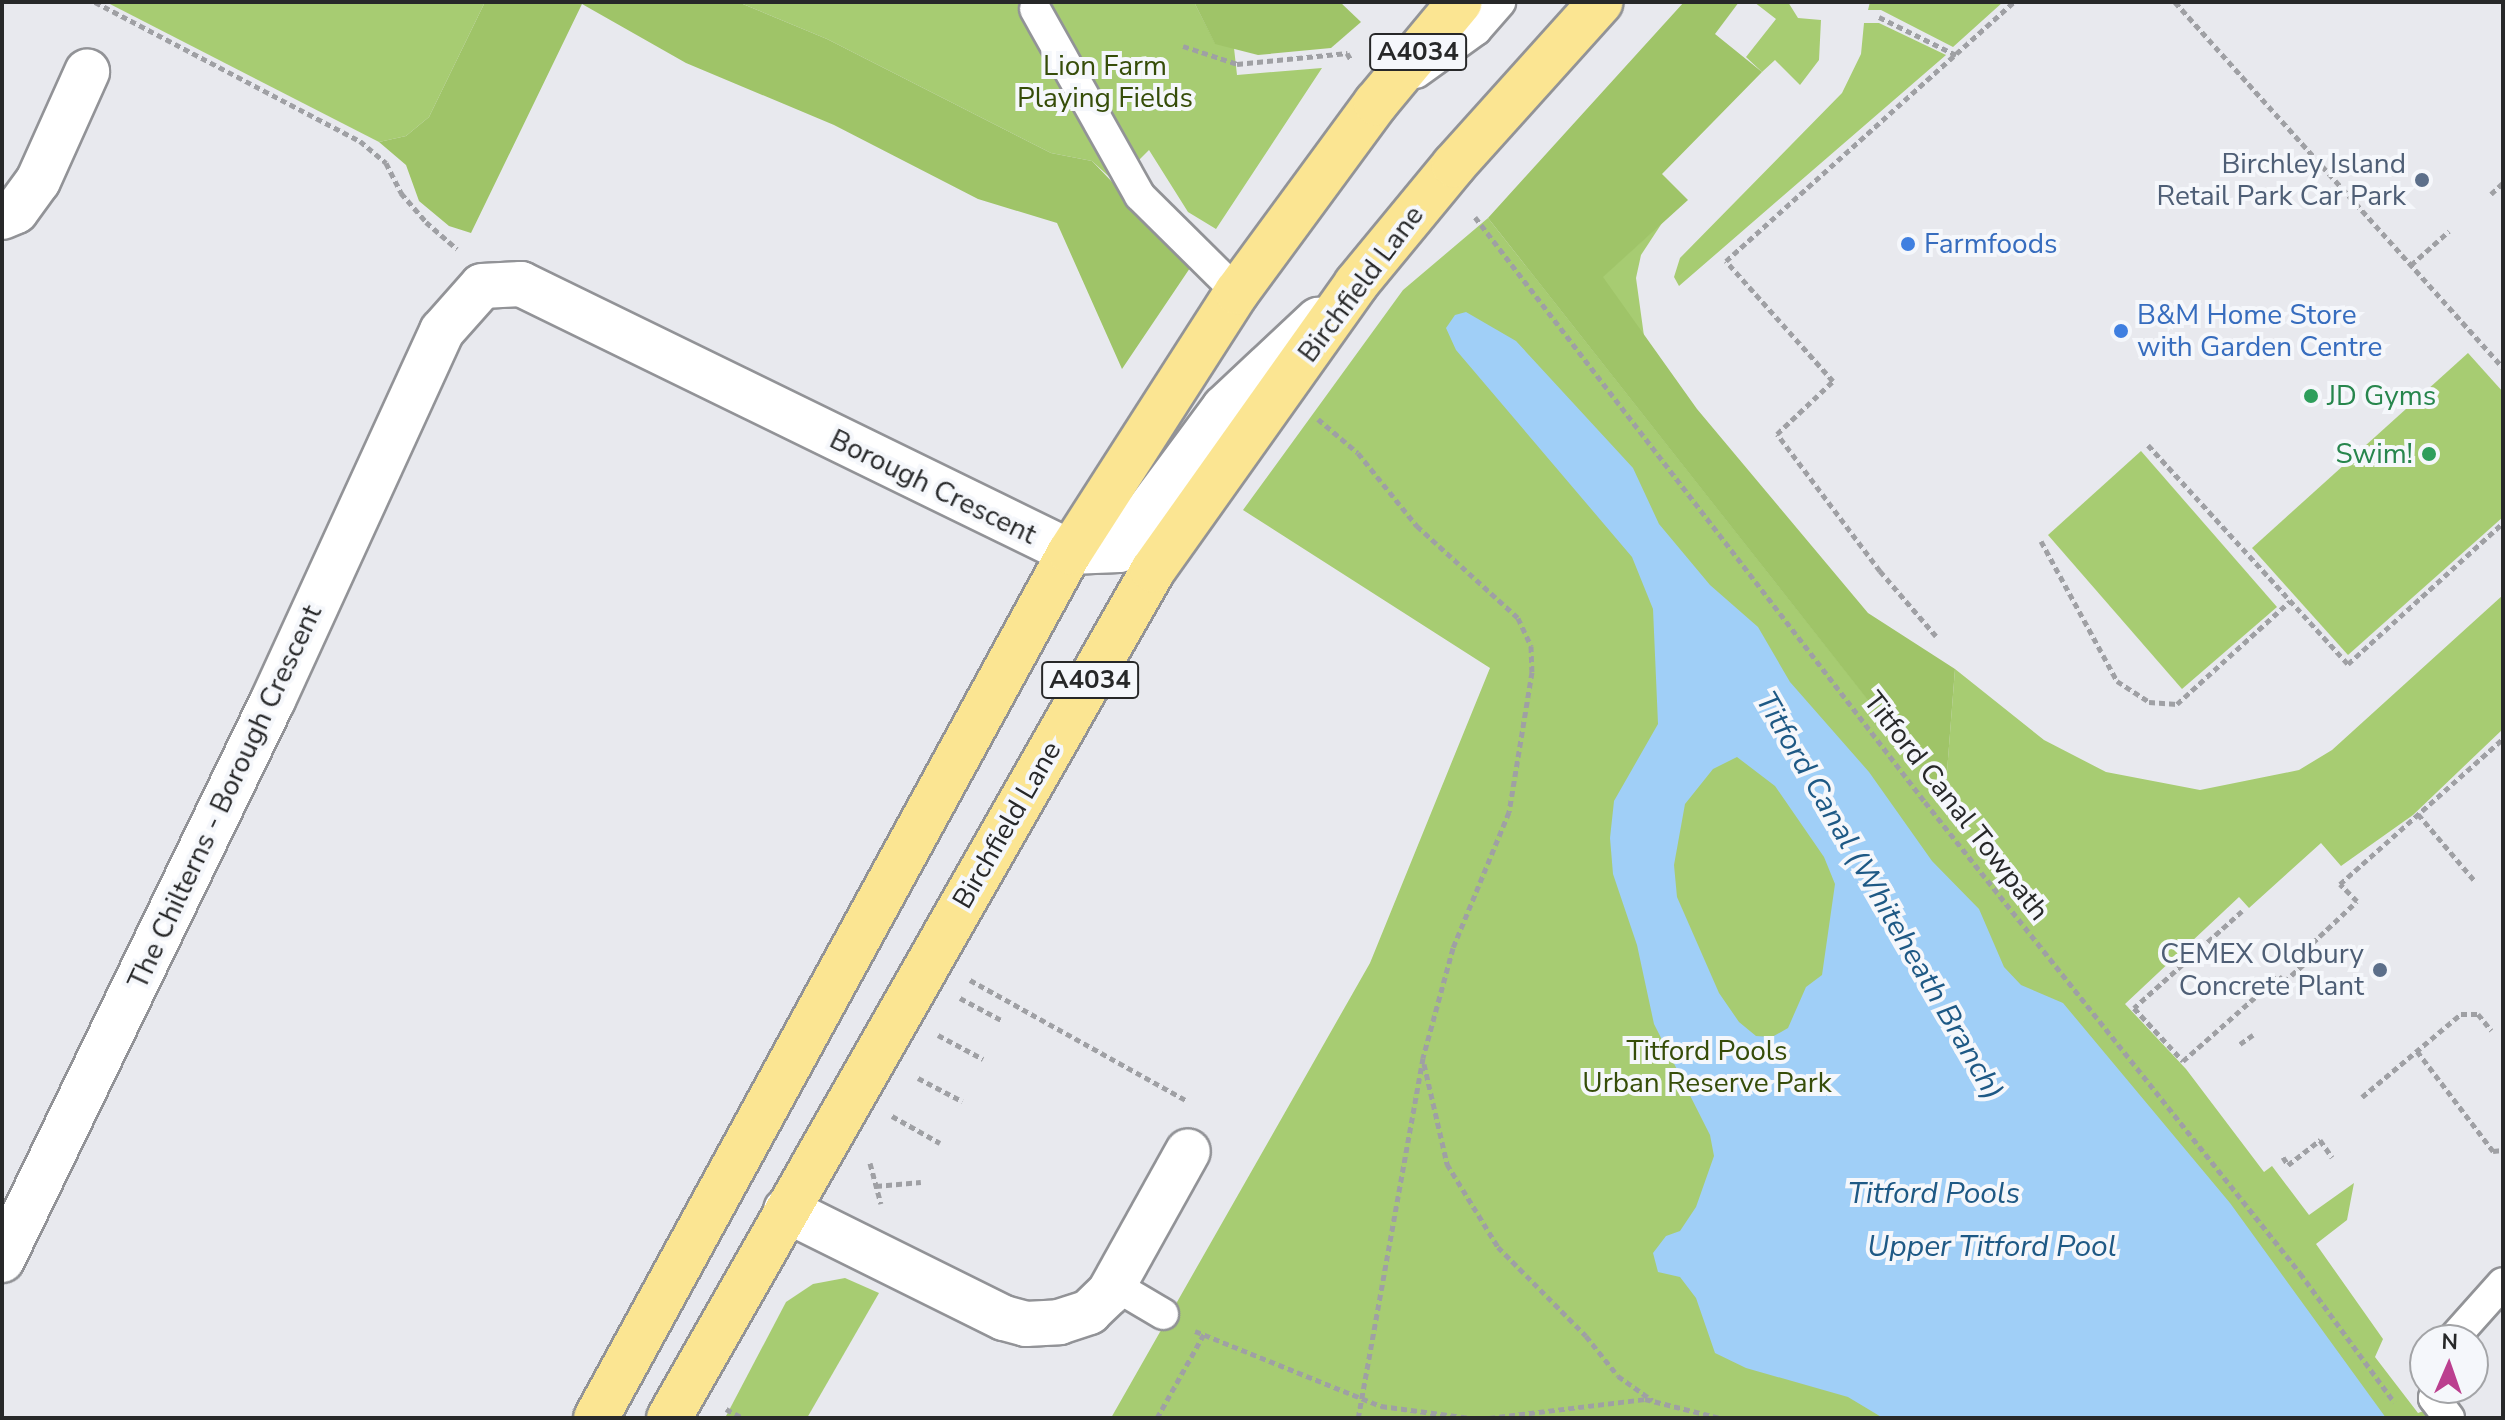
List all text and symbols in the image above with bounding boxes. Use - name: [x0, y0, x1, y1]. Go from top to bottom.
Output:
- road number: A4034: [1368, 30, 1468, 74]
- park label: Lion Farm Playing Fields: [1017, 49, 1193, 115]
- place label: Birchley Island Retail Park Car Park: [2157, 147, 2406, 213]
- marker: Birchley Island Retail Park Car Park: [2413, 171, 2431, 189]
- street label: Birchfield Lane: [1291, 199, 1431, 369]
- place label: Farmfoods: [1924, 227, 2057, 261]
- marker: Farmfoods: [1899, 235, 1917, 253]
- place label: B&M Home Store with Garden Centre: [2137, 298, 2382, 364]
- marker: B&M Home Store with Garden Centre: [2112, 322, 2130, 340]
- place label: JD Gyms: [2327, 379, 2436, 413]
- marker: JD Gyms: [2302, 387, 2320, 405]
- street label: Borough Crescent: [824, 422, 1042, 552]
- place label: Swim!: [2336, 437, 2413, 471]
- marker: Swim!: [2420, 445, 2438, 463]
- street label: The Chilterns - Borough Crescent: [121, 600, 329, 994]
- road number: A4034: [1040, 658, 1140, 702]
- street label: Titford Canal Towpath: [1856, 685, 2056, 927]
- water label: Titford Canal (Whiteheath Branch): [1747, 686, 2011, 1106]
- street label: Birchfield Lane: [946, 736, 1068, 914]
- place label: CEMEX Oldbury Concrete Plant: [2160, 937, 2364, 1003]
- marker: CEMEX Oldbury Concrete Plant: [2371, 961, 2389, 979]
- park label: Titford Pools Urban Reserve Park: [1582, 1034, 1832, 1100]
- water label: Titford Pools: [1848, 1176, 2020, 1212]
- water label: Upper Titford Pool: [1867, 1229, 2117, 1265]
- north arrow: [2409, 1324, 2489, 1404]
- text: N: [2441, 1327, 2459, 1357]

